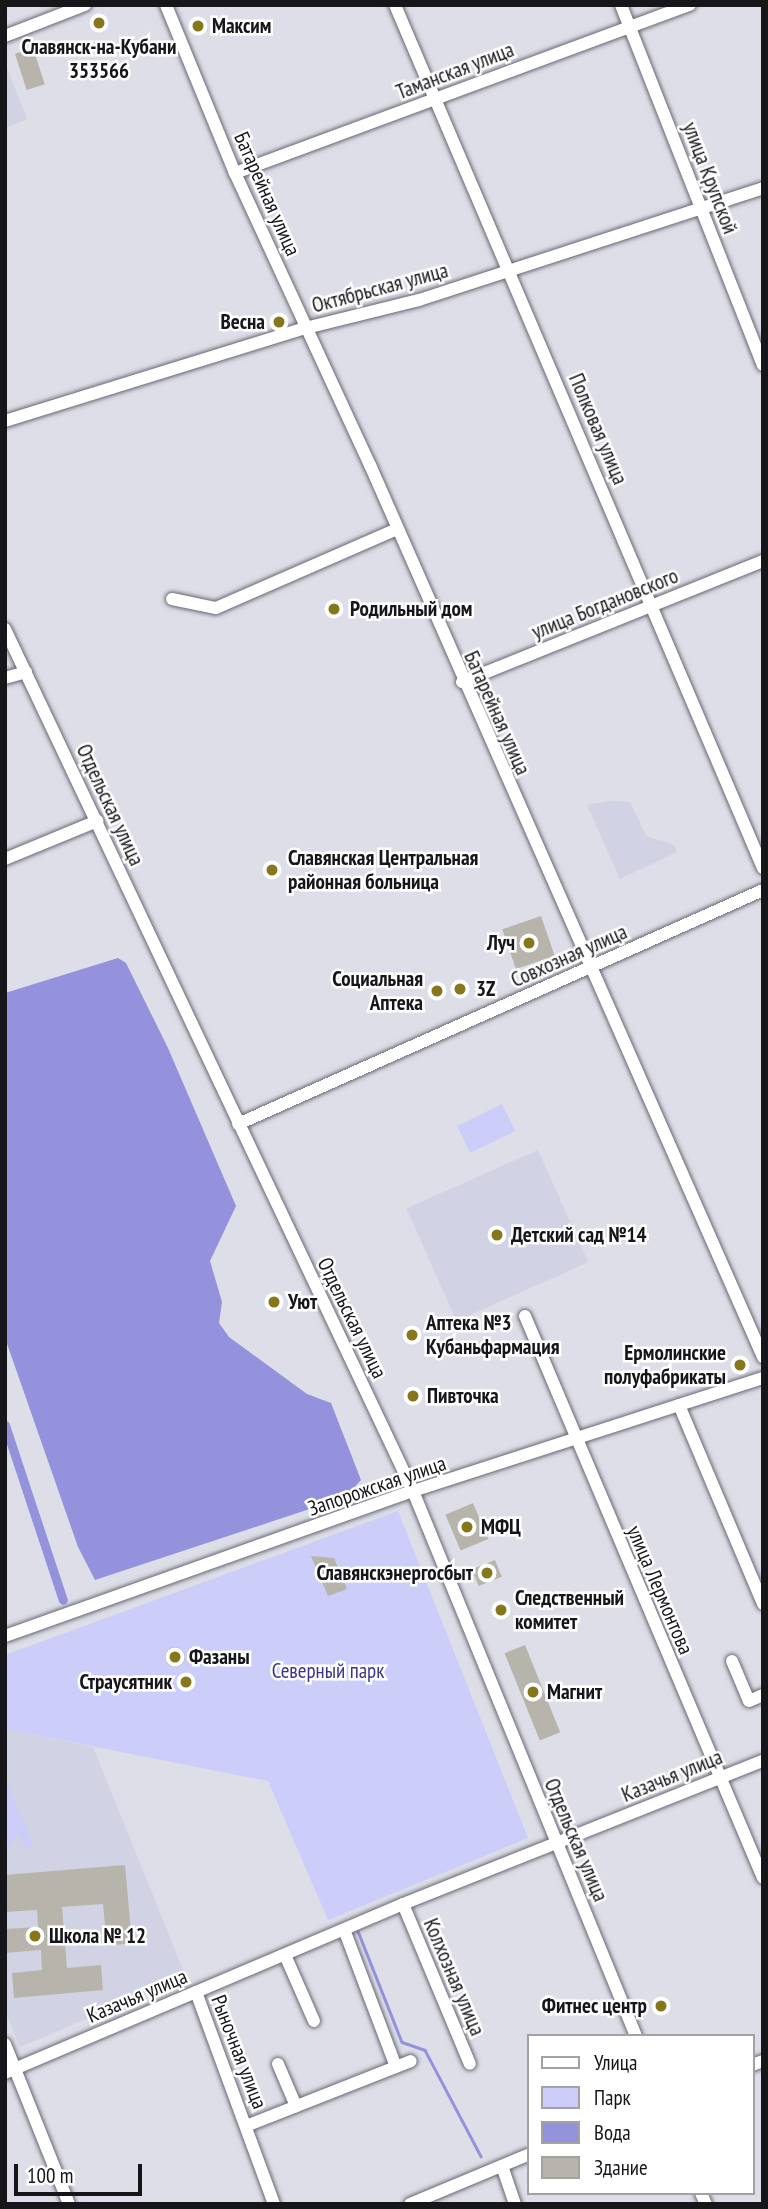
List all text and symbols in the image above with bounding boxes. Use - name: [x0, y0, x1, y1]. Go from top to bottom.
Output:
- place label: Максим: [212, 13, 271, 39]
- marker: Славянск-на-Кубани 353566: [91, 15, 107, 31]
- marker: Максим: [190, 18, 206, 34]
- place label: Славянск-на-Кубани 353566: [22, 34, 176, 84]
- street label: Таманская улица: [393, 37, 517, 105]
- street label: улица Крупской: [677, 119, 743, 237]
- street label: Батарейная улица: [228, 128, 306, 260]
- street label: Октябрьская улица: [309, 258, 451, 318]
- place label: Весна: [220, 309, 265, 335]
- marker: Весна: [271, 314, 287, 330]
- street label: Полковая улица: [563, 370, 633, 488]
- street label: улица Богдановского: [528, 563, 682, 645]
- place label: Родильный дом: [350, 596, 472, 622]
- marker: Родильный дом: [324, 599, 344, 619]
- street label: Батарейная улица: [458, 647, 536, 779]
- street label: Отдельская улица: [71, 740, 149, 870]
- place label: Славянская Центральная районная больница: [288, 845, 478, 895]
- marker: Славянская Центральная районная больница: [262, 860, 282, 880]
- street label: Совхозная улица: [507, 919, 631, 993]
- place label: Луч: [487, 930, 515, 956]
- marker: Луч: [521, 935, 537, 951]
- place label: Социальная Аптека: [332, 966, 423, 1016]
- place label: 3Z: [476, 976, 495, 1002]
- marker: 3Z: [450, 979, 470, 999]
- marker: Социальная Аптека: [429, 983, 445, 999]
- place label: Детский сад №14: [511, 1222, 646, 1248]
- marker: Детский сад №14: [489, 1227, 505, 1243]
- street label: Отдельская улица: [312, 1253, 392, 1383]
- place label: Уют: [288, 1289, 317, 1315]
- marker: Уют: [266, 1294, 282, 1310]
- place label: Аптека №3 Кубаньфармация: [426, 1310, 560, 1360]
- marker: Аптека №3 Кубаньфармация: [404, 1327, 420, 1343]
- place label: Ермолинские полуфабрикаты: [604, 1340, 726, 1390]
- marker: Ермолинские полуфабрикаты: [732, 1357, 748, 1373]
- place label: Пивточка: [427, 1383, 499, 1409]
- marker: Пивточка: [405, 1388, 421, 1404]
- street label: Запорожская улица: [305, 1451, 449, 1521]
- place label: МФЦ: [481, 1514, 521, 1540]
- marker: МФЦ: [459, 1519, 475, 1535]
- street label: улица Лермонтова: [622, 1522, 698, 1658]
- place label: Славянскэнергосбыт: [316, 1560, 473, 1586]
- marker: Славянскэнергосбыт: [479, 1565, 495, 1581]
- place label: Следственный комитет: [515, 1585, 624, 1635]
- marker: Следственный комитет: [493, 1602, 509, 1618]
- place label: Фазаны: [189, 1644, 250, 1670]
- marker: Фазаны: [167, 1649, 183, 1665]
- park label: Северный парк: [272, 1658, 384, 1684]
- place label: Страусятник: [79, 1669, 172, 1695]
- marker: Страусятник: [178, 1674, 194, 1690]
- place label: Магнит: [547, 1679, 602, 1705]
- marker: Магнит: [525, 1684, 541, 1700]
- street label: Казачья улица: [618, 1744, 726, 1808]
- street label: Отдельская улица: [539, 1775, 613, 1905]
- street label: Колхозная улица: [418, 1915, 490, 2039]
- place label: Школа № 12: [49, 1923, 146, 1949]
- marker: Школа № 12: [27, 1928, 43, 1944]
- street label: Казачья улица: [83, 1964, 191, 2028]
- street label: Рыночная улица: [206, 1992, 272, 2112]
- place label: Фитнес центр: [542, 1993, 647, 2019]
- marker: Фитнес центр: [653, 1998, 669, 2014]
- legend: [526, 2034, 754, 2195]
- text: Улица: [594, 2049, 637, 2076]
- text: Парк: [594, 2084, 631, 2111]
- text: Вода: [594, 2119, 631, 2146]
- scale bar: [18, 2150, 145, 2194]
- text: Здание: [594, 2154, 648, 2181]
- text: 100 m: [27, 2162, 73, 2189]

